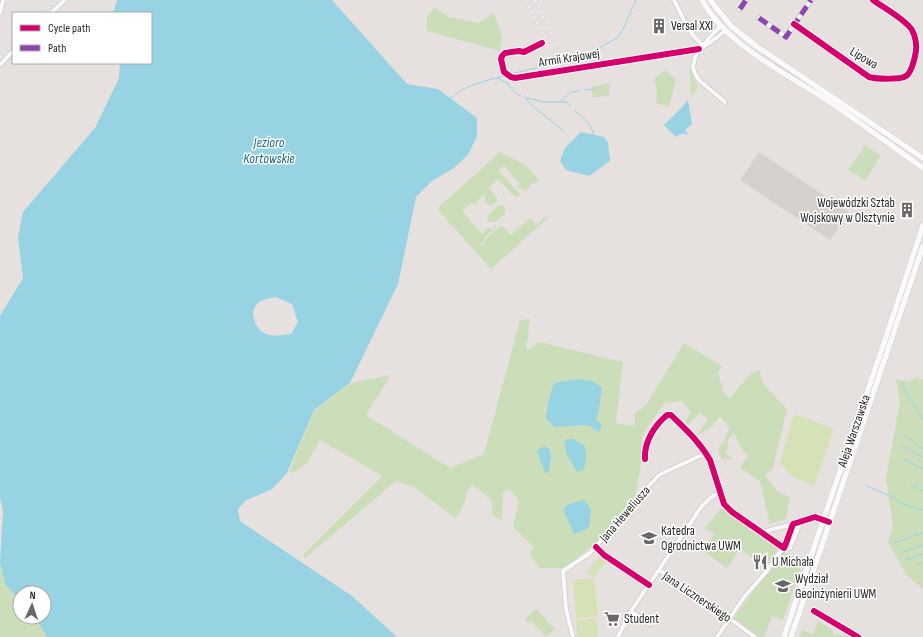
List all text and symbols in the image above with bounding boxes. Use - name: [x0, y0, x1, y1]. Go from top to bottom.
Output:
- legend: [12, 12, 152, 64]
- building icon: Versal XXI: [650, 17, 668, 35]
- place label: Versal XXI: [671, 18, 713, 34]
- text: Cycle path: [48, 21, 90, 36]
- text: Path: [48, 41, 66, 56]
- street label: Lipowa: [847, 43, 881, 73]
- street label: Armii Krajowej: [536, 45, 601, 71]
- water label: Jezioro Kortowskie: [243, 134, 295, 167]
- place label: Wojewódzki Sztab Wojskowy w Olsztynie: [800, 195, 895, 226]
- building icon: Wojewódzki Sztab Wojskowy w Olsztynie: [898, 201, 916, 219]
- street label: Aleja Warszawska: [834, 393, 874, 470]
- street label: Jana Heweliusza: [596, 483, 654, 546]
- place label: Katedra Ogrodnictwa UWM: [661, 523, 741, 554]
- school or university icon: Katedra Ogrodnictwa UWM: [640, 529, 658, 547]
- restaurant icon: U Michała: [751, 553, 769, 571]
- place label: U Michała: [772, 554, 814, 570]
- street label: Jana Licznerskiego: [659, 568, 734, 626]
- place label: Wydział Geoinżynierii UWM: [795, 571, 877, 602]
- school or university icon: Wydział Geoinżynierii UWM: [774, 577, 792, 595]
- north arrow: [12, 585, 52, 625]
- text: N: [29, 589, 36, 602]
- supermarket icon: Student: [603, 610, 621, 628]
- place label: Student: [624, 611, 659, 627]

